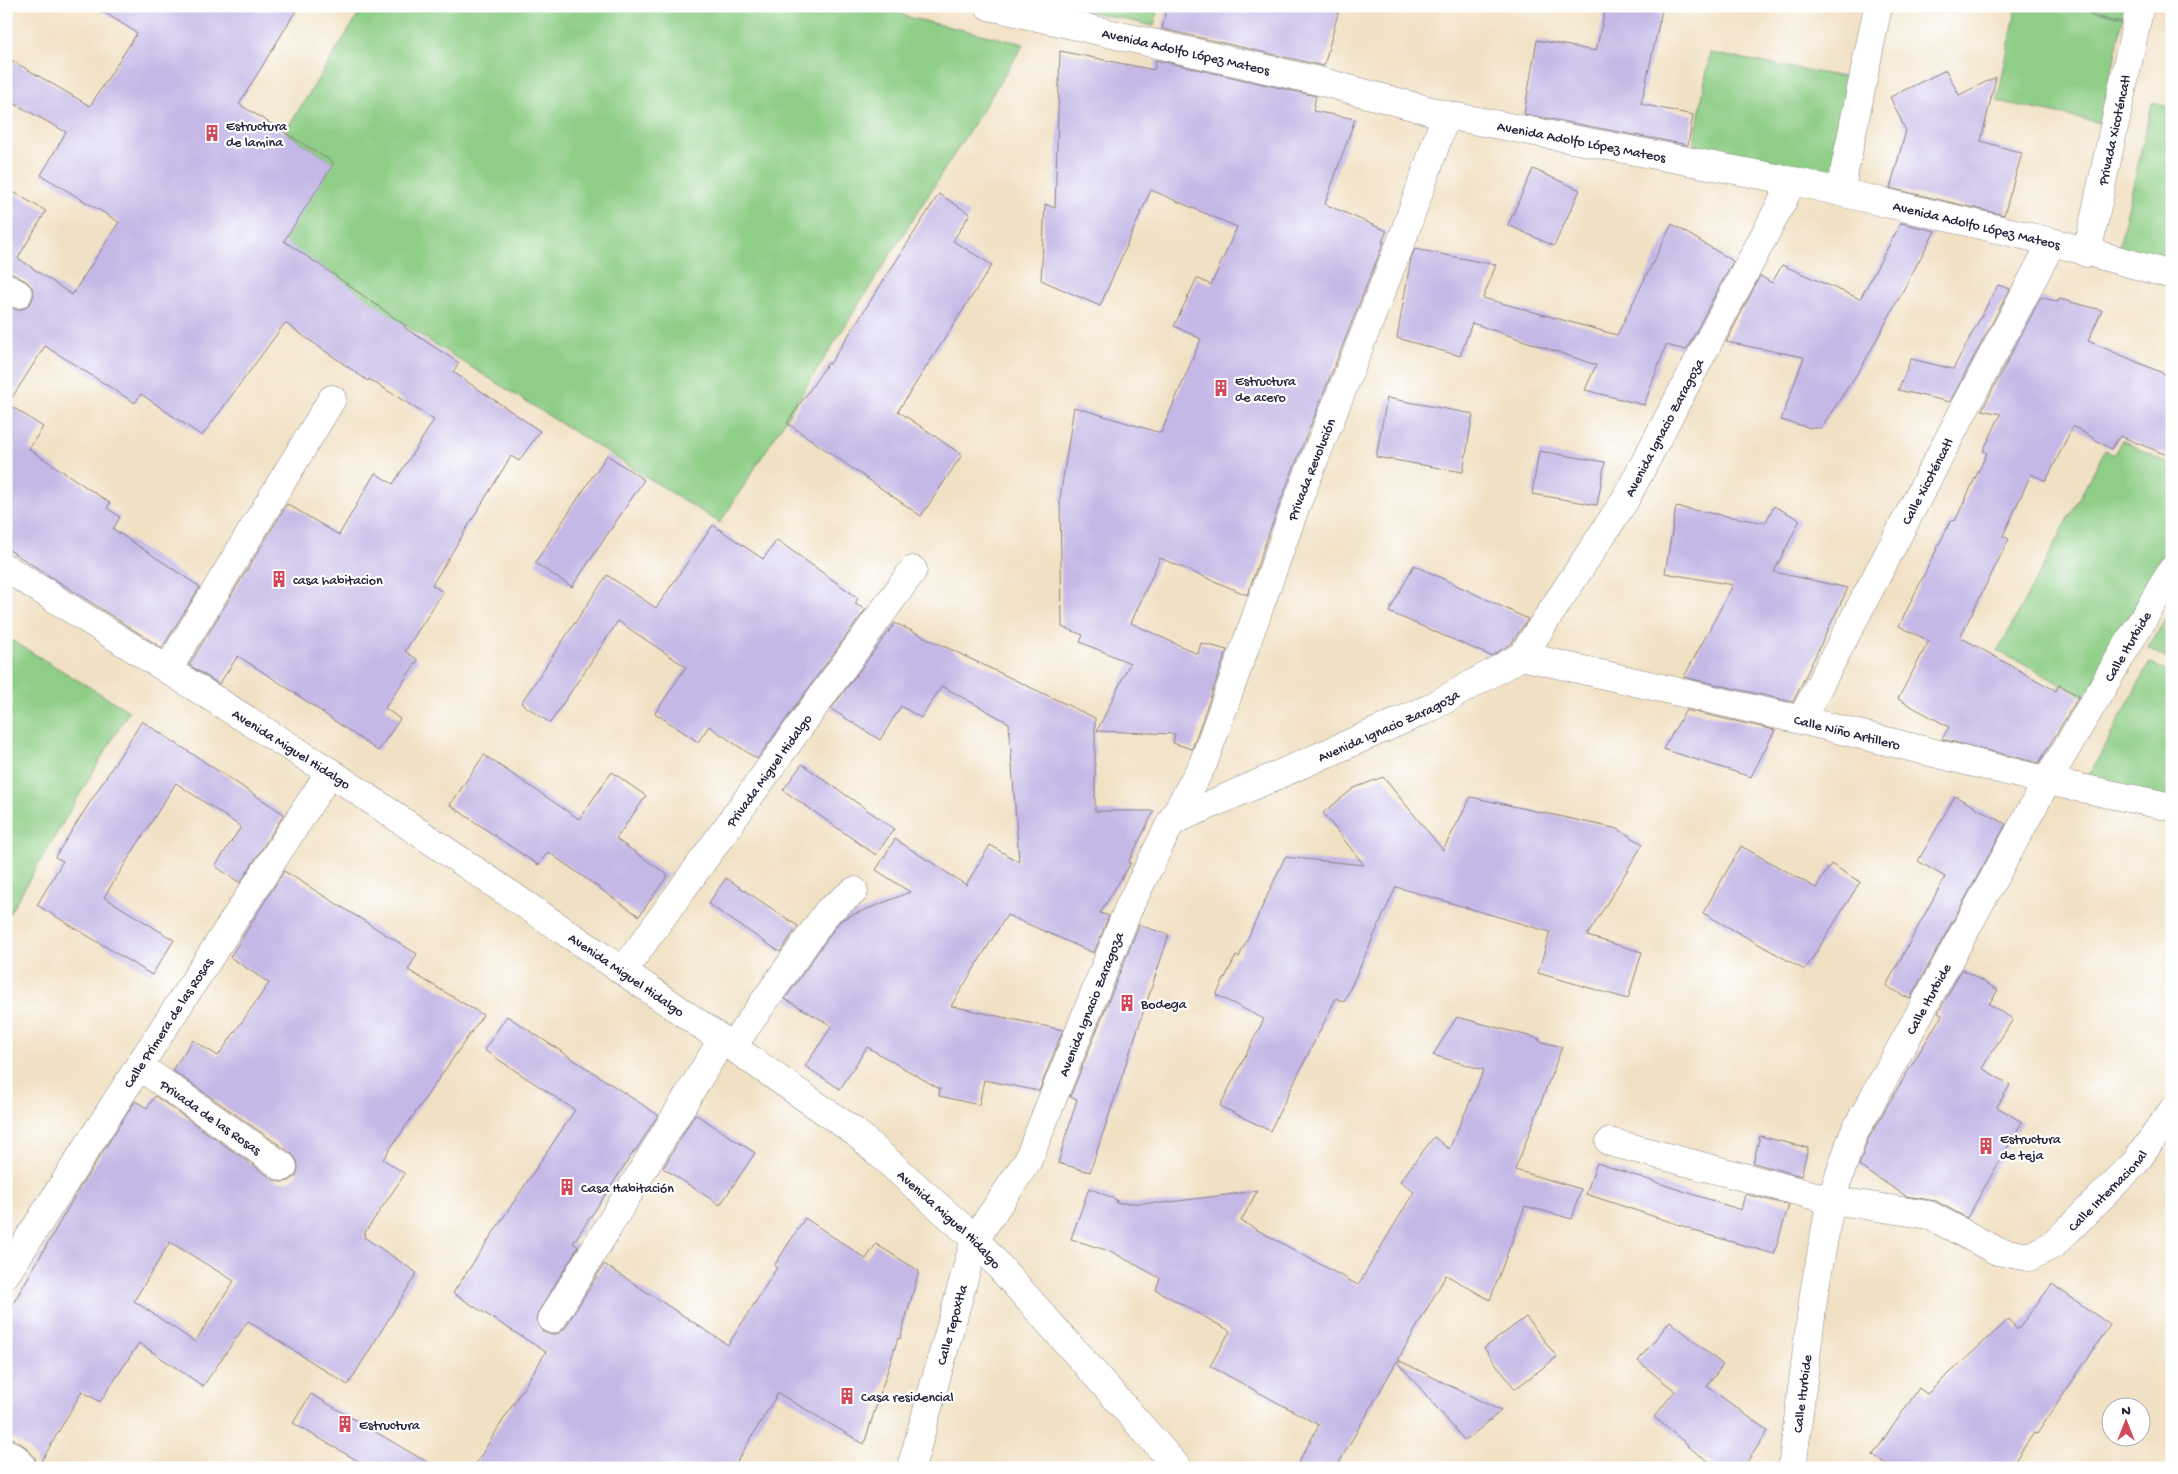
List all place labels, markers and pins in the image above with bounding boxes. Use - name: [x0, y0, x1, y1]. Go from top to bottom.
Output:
- place label: Estructura de lamina: [226, 119, 288, 152]
- building icon: Estructura de lamina: [202, 123, 222, 143]
- place label: Estructura de acero: [1235, 374, 1297, 407]
- building icon: Estructura de acero: [1211, 378, 1231, 398]
- building icon: casa habitacion: [269, 569, 289, 589]
- place label: casa habitacion: [293, 573, 383, 590]
- building icon: Bodega: [1117, 993, 1137, 1013]
- place label: Bodega: [1140, 997, 1188, 1014]
- place label: Estructura de teja: [2000, 1132, 2062, 1165]
- building icon: Estructura de teja: [1976, 1136, 1996, 1156]
- building icon: Casa Habitación: [557, 1177, 577, 1197]
- place label: Casa Habitación: [581, 1181, 674, 1198]
- building icon: Casa residencial: [837, 1386, 857, 1406]
- place label: Casa residencial: [861, 1390, 954, 1407]
- building icon: Estructura: [335, 1414, 355, 1434]
- place label: Estructura: [359, 1418, 421, 1435]

